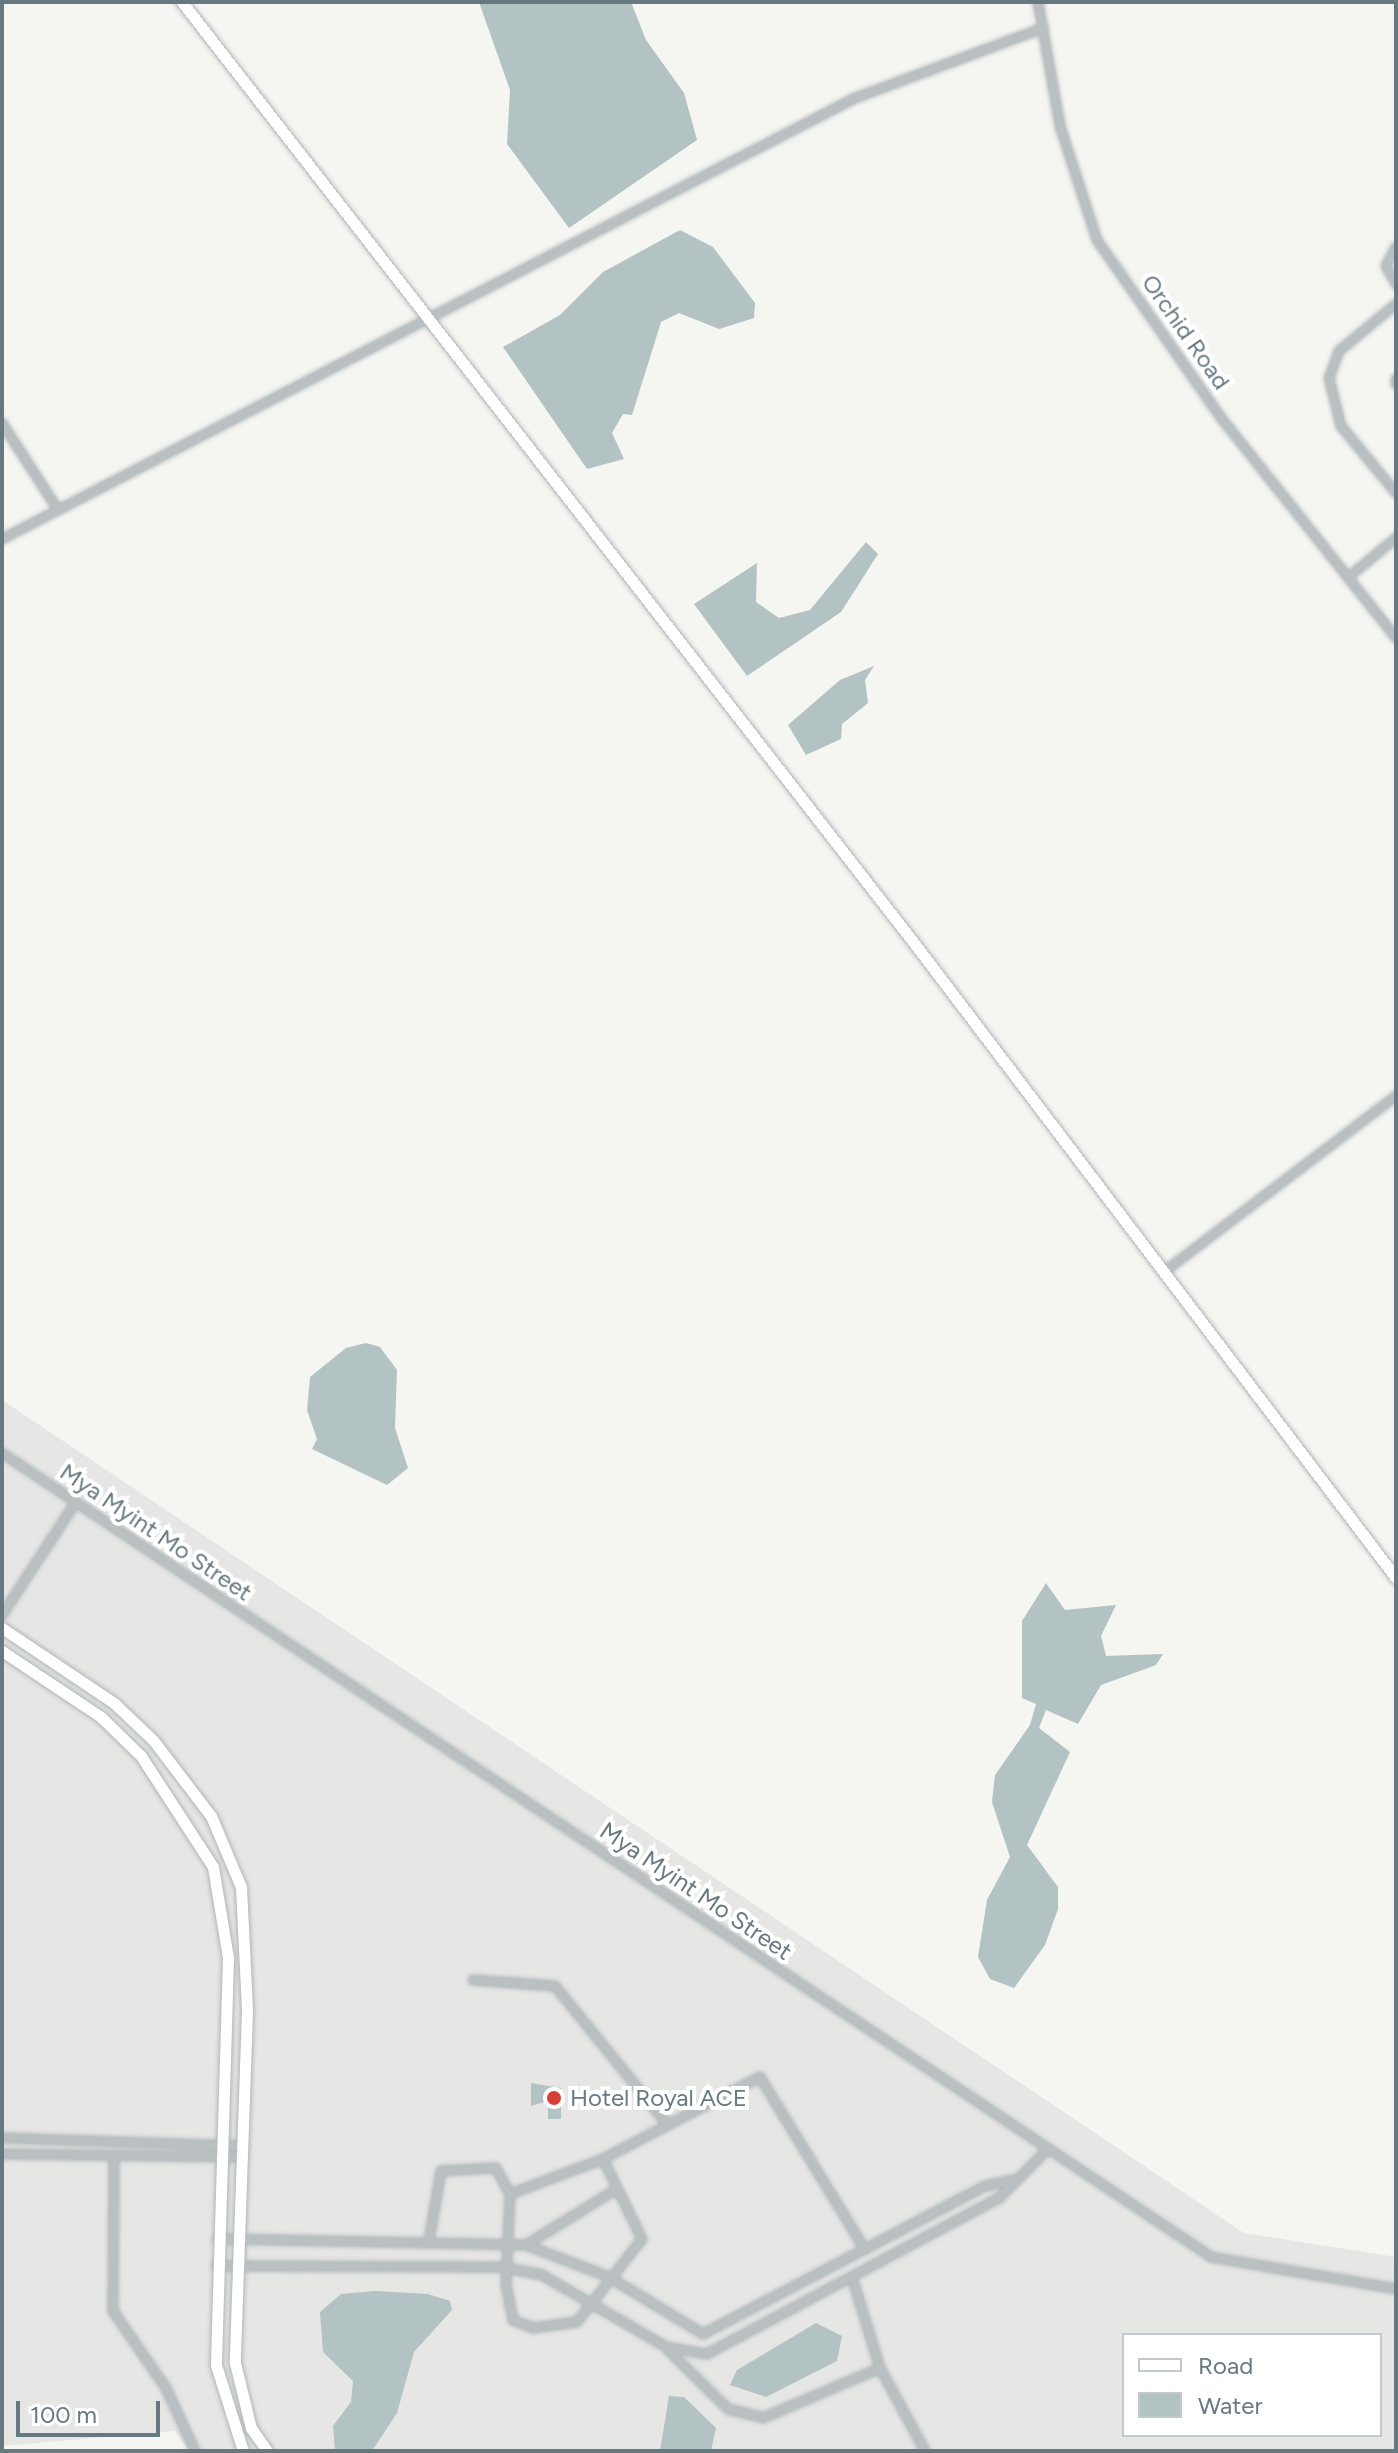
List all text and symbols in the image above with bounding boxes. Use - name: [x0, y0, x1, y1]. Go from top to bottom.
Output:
- street label: Orchid Road: [1136, 269, 1236, 395]
- street label: Mya Myint Mo Street: [55, 1457, 257, 1607]
- street label: Mya Myint Mo Street: [595, 1816, 797, 1966]
- place label: Hotel Royal ACE: [570, 2084, 747, 2112]
- marker: Hotel Royal ACE: [545, 2089, 563, 2107]
- legend: [1122, 2333, 1382, 2437]
- text: Road: [1198, 2351, 1253, 2380]
- scale bar: [20, 2385, 164, 2435]
- text: Water: [1198, 2391, 1263, 2420]
- text: 100 m: [30, 2400, 97, 2429]

